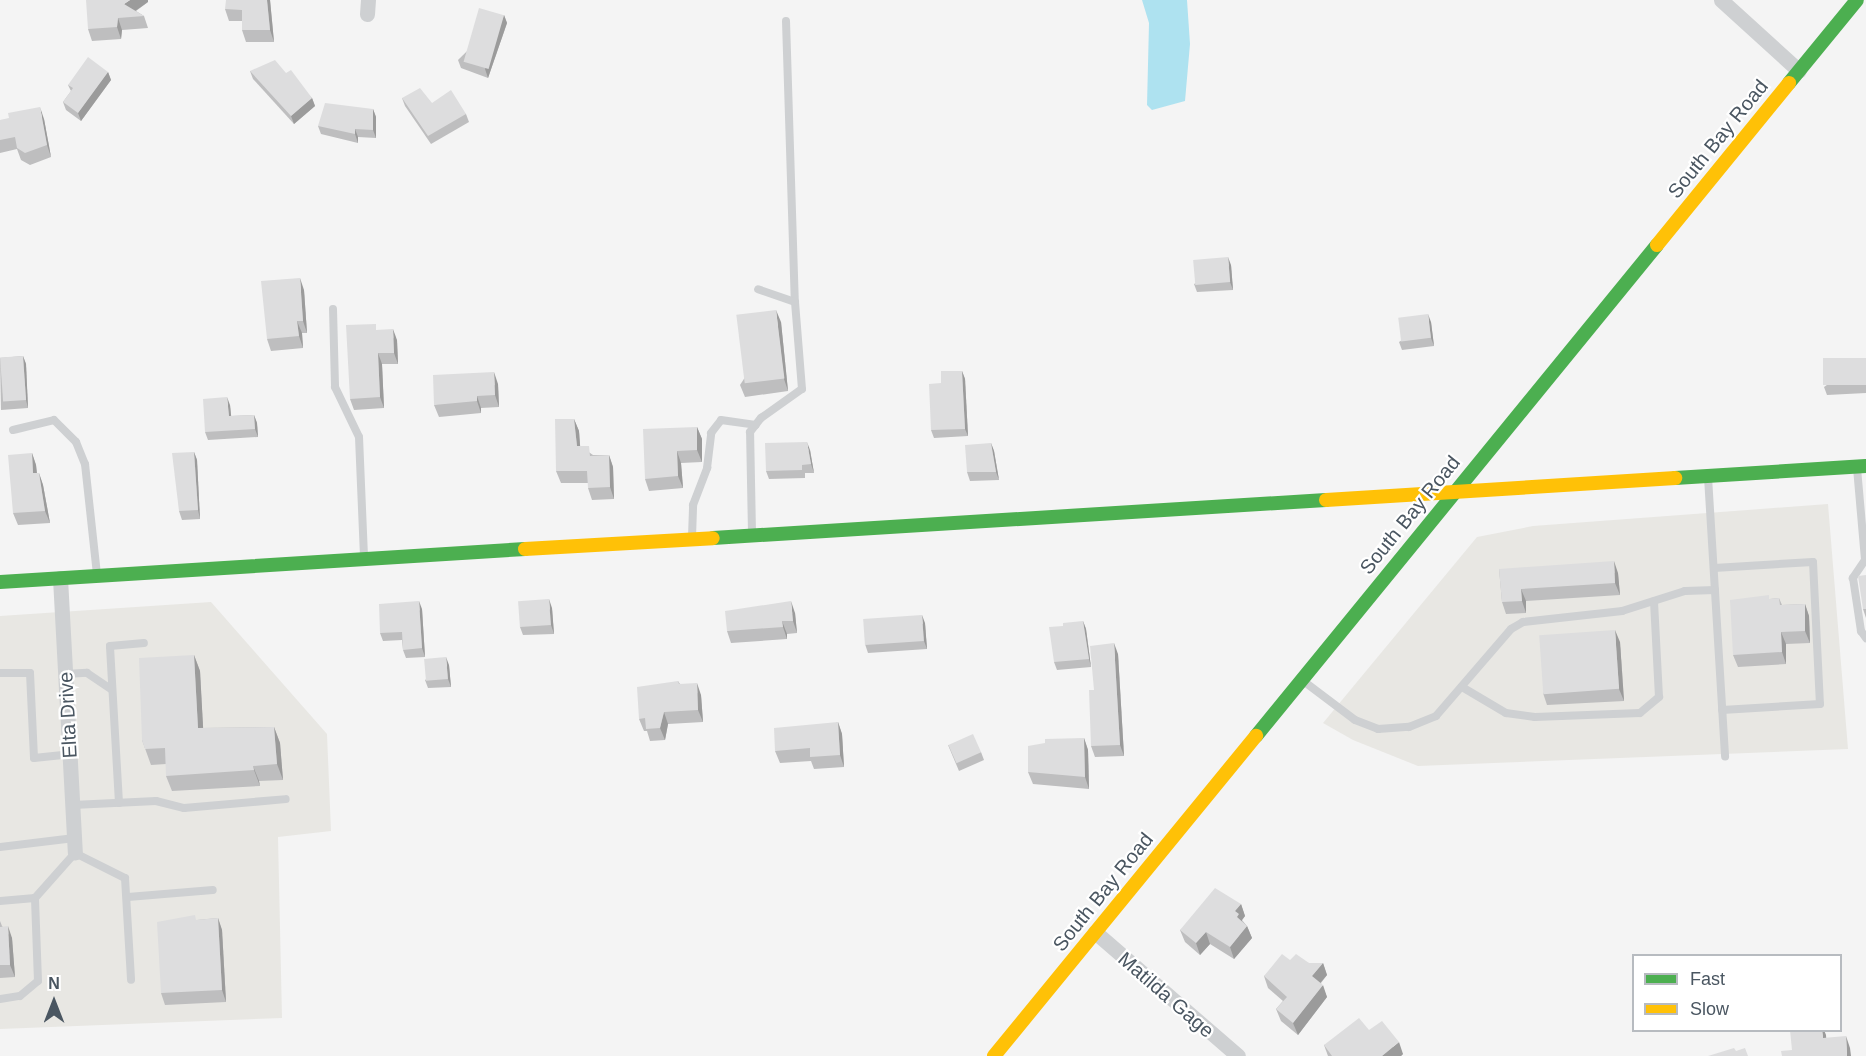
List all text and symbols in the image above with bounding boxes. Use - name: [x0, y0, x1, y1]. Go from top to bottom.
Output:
- street label: South Bay Road: [1663, 75, 1773, 203]
- street label: South Bay Road: [1355, 451, 1465, 579]
- street label: Elta Drive: [54, 671, 82, 759]
- street label: South Bay Road: [1048, 828, 1158, 956]
- street label: Matilda Gage: [1113, 947, 1219, 1043]
- legend: [1632, 954, 1842, 1032]
- text: Fast: [1690, 969, 1725, 989]
- north arrow: [24, 972, 84, 1032]
- text: N: [48, 975, 60, 992]
- text: Slow: [1690, 999, 1729, 1019]

